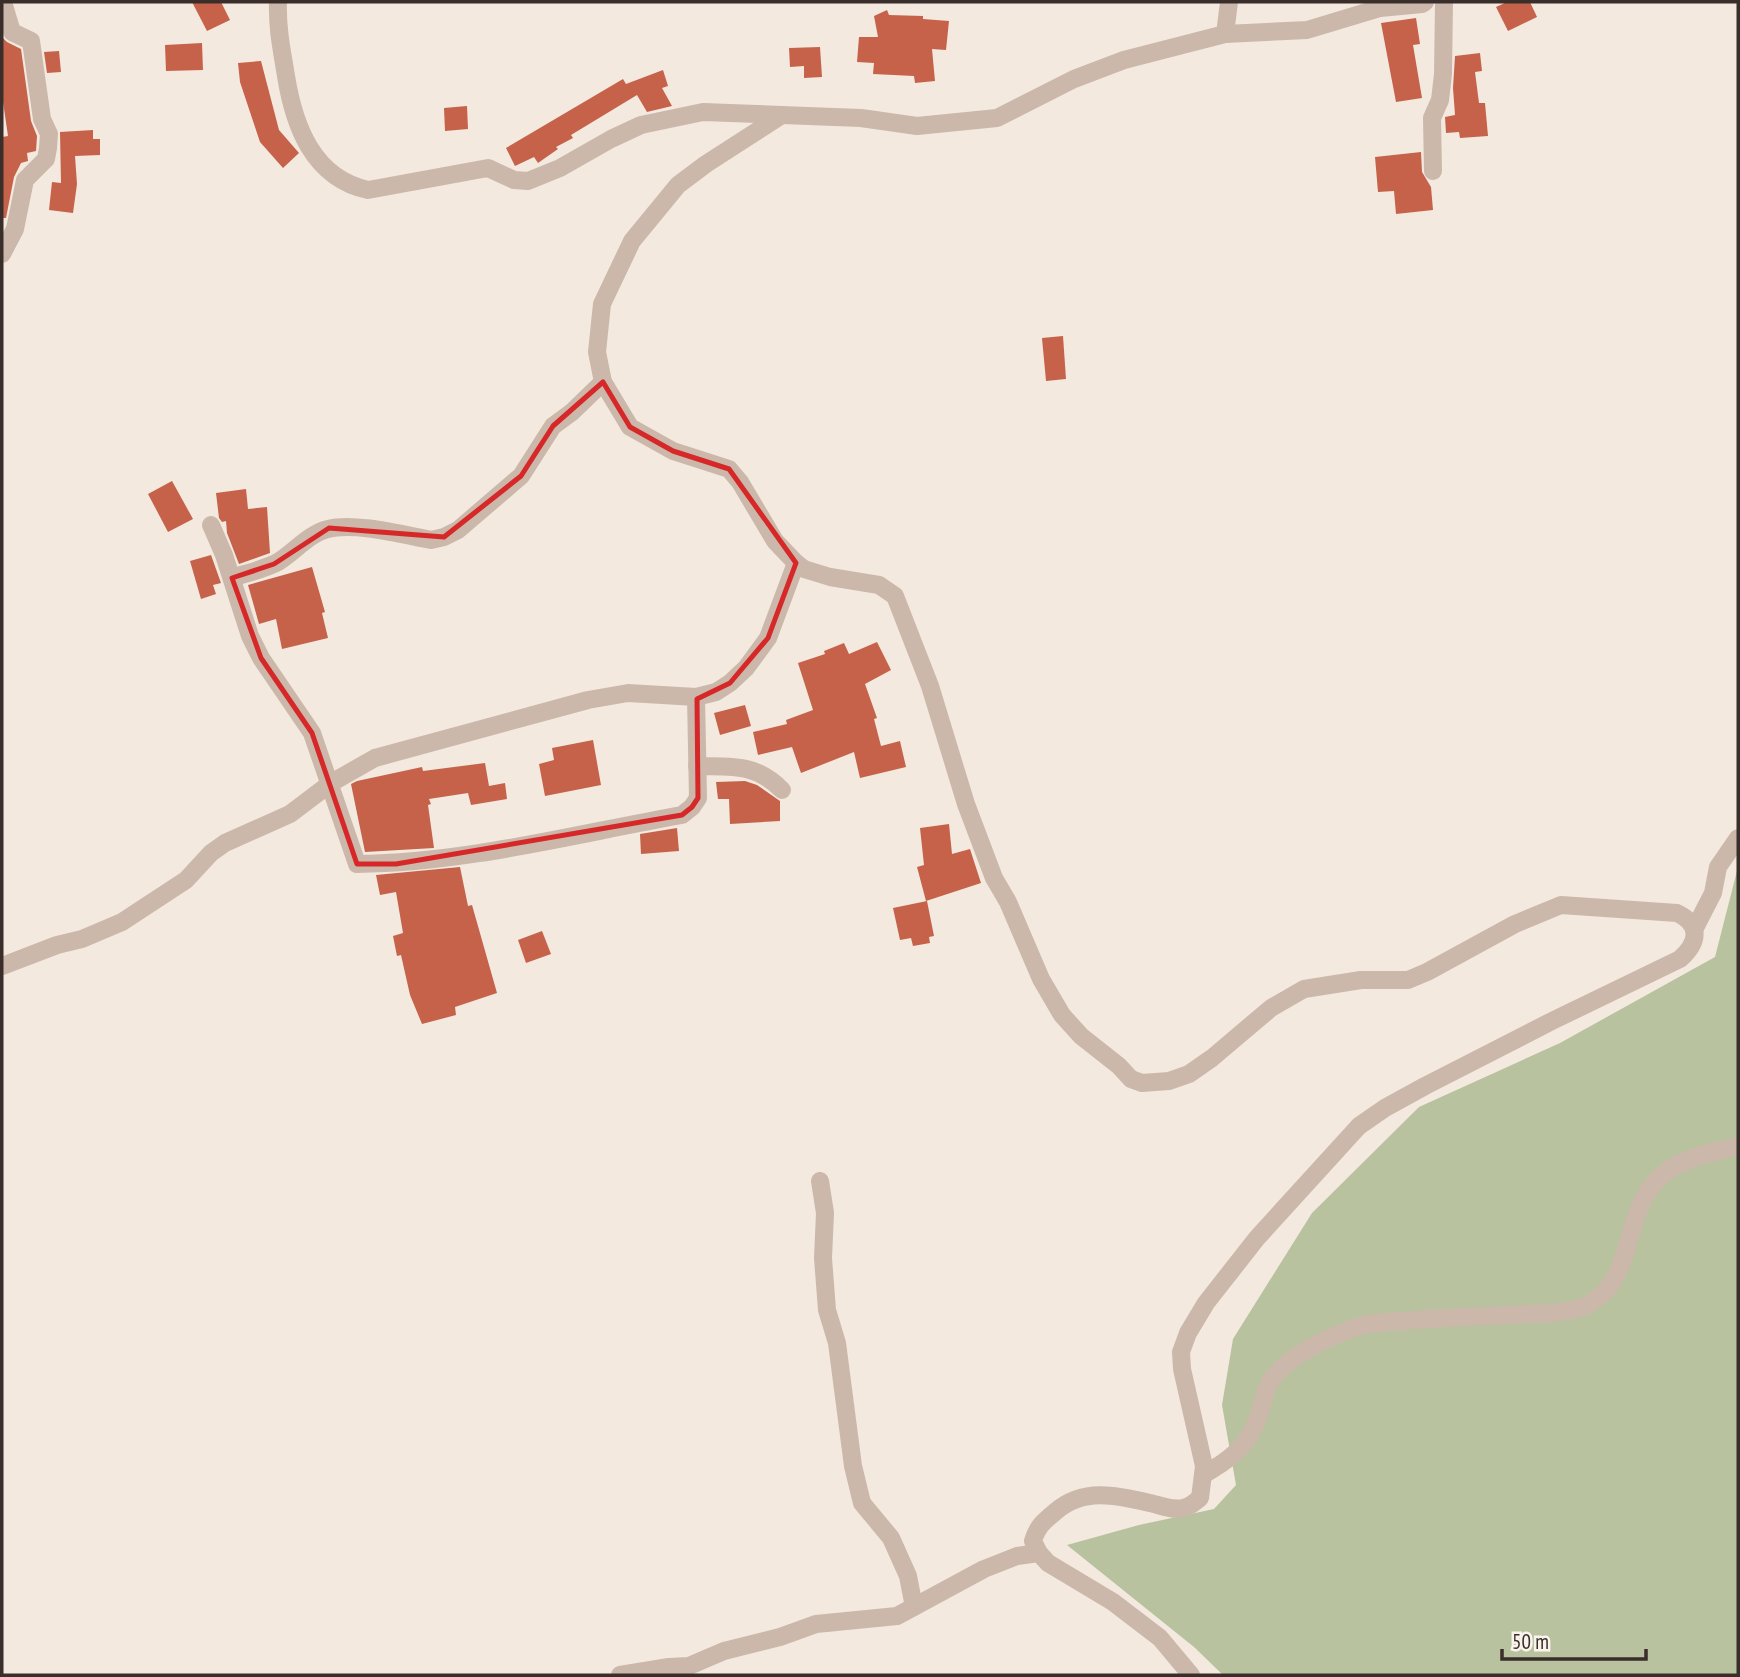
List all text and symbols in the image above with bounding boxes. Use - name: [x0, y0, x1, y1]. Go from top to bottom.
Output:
- scale bar: [1502, 1618, 1646, 1662]
- text: 50 m: [1512, 1628, 1549, 1655]

